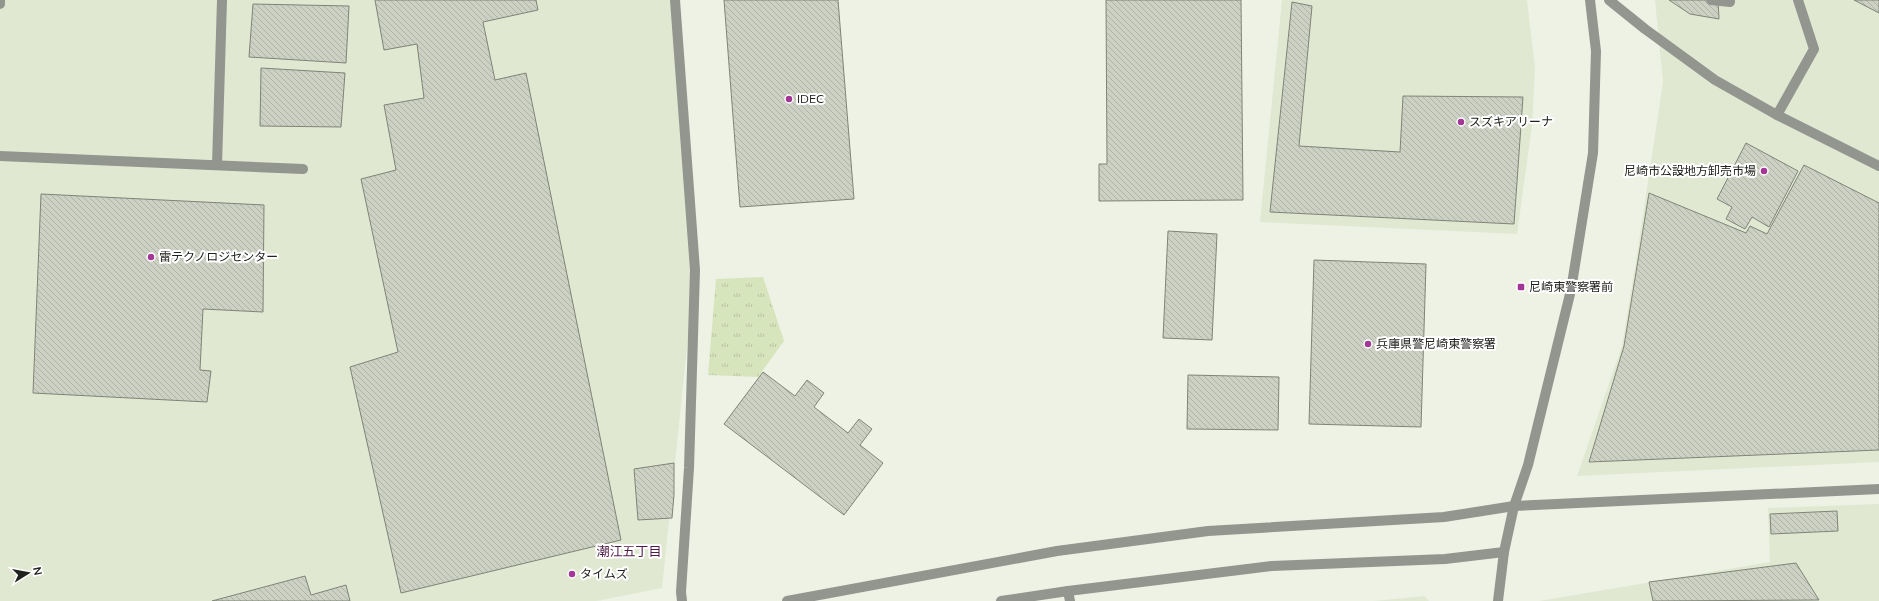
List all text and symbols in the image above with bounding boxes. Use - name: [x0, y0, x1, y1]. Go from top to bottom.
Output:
- place label: IDEC: [797, 91, 824, 106]
- marker: IDEC: [784, 94, 794, 104]
- place label: スズキアリーナ: [1469, 114, 1553, 129]
- marker: スズキアリーナ: [1456, 117, 1466, 127]
- place label: 尼崎市公設地方卸売市場: [1624, 163, 1756, 178]
- marker: 尼崎市公設地方卸売市場: [1759, 166, 1769, 176]
- place label: 雷テクノロジセンター: [159, 249, 278, 264]
- marker: 雷テクノロジセンター: [146, 252, 156, 262]
- place label: 尼崎東警察署前: [1529, 279, 1613, 294]
- marker: 尼崎東警察署前: [1516, 282, 1526, 292]
- place label: 兵庫県警尼崎東警察署: [1376, 336, 1496, 351]
- marker: 兵庫県警尼崎東警察署: [1363, 339, 1373, 349]
- district label: 潮江五丁目: [596, 543, 662, 559]
- north arrow: [8, 553, 48, 593]
- text: N: [30, 566, 45, 577]
- place label: タイムズ: [580, 566, 628, 581]
- marker: タイムズ: [567, 569, 577, 579]

